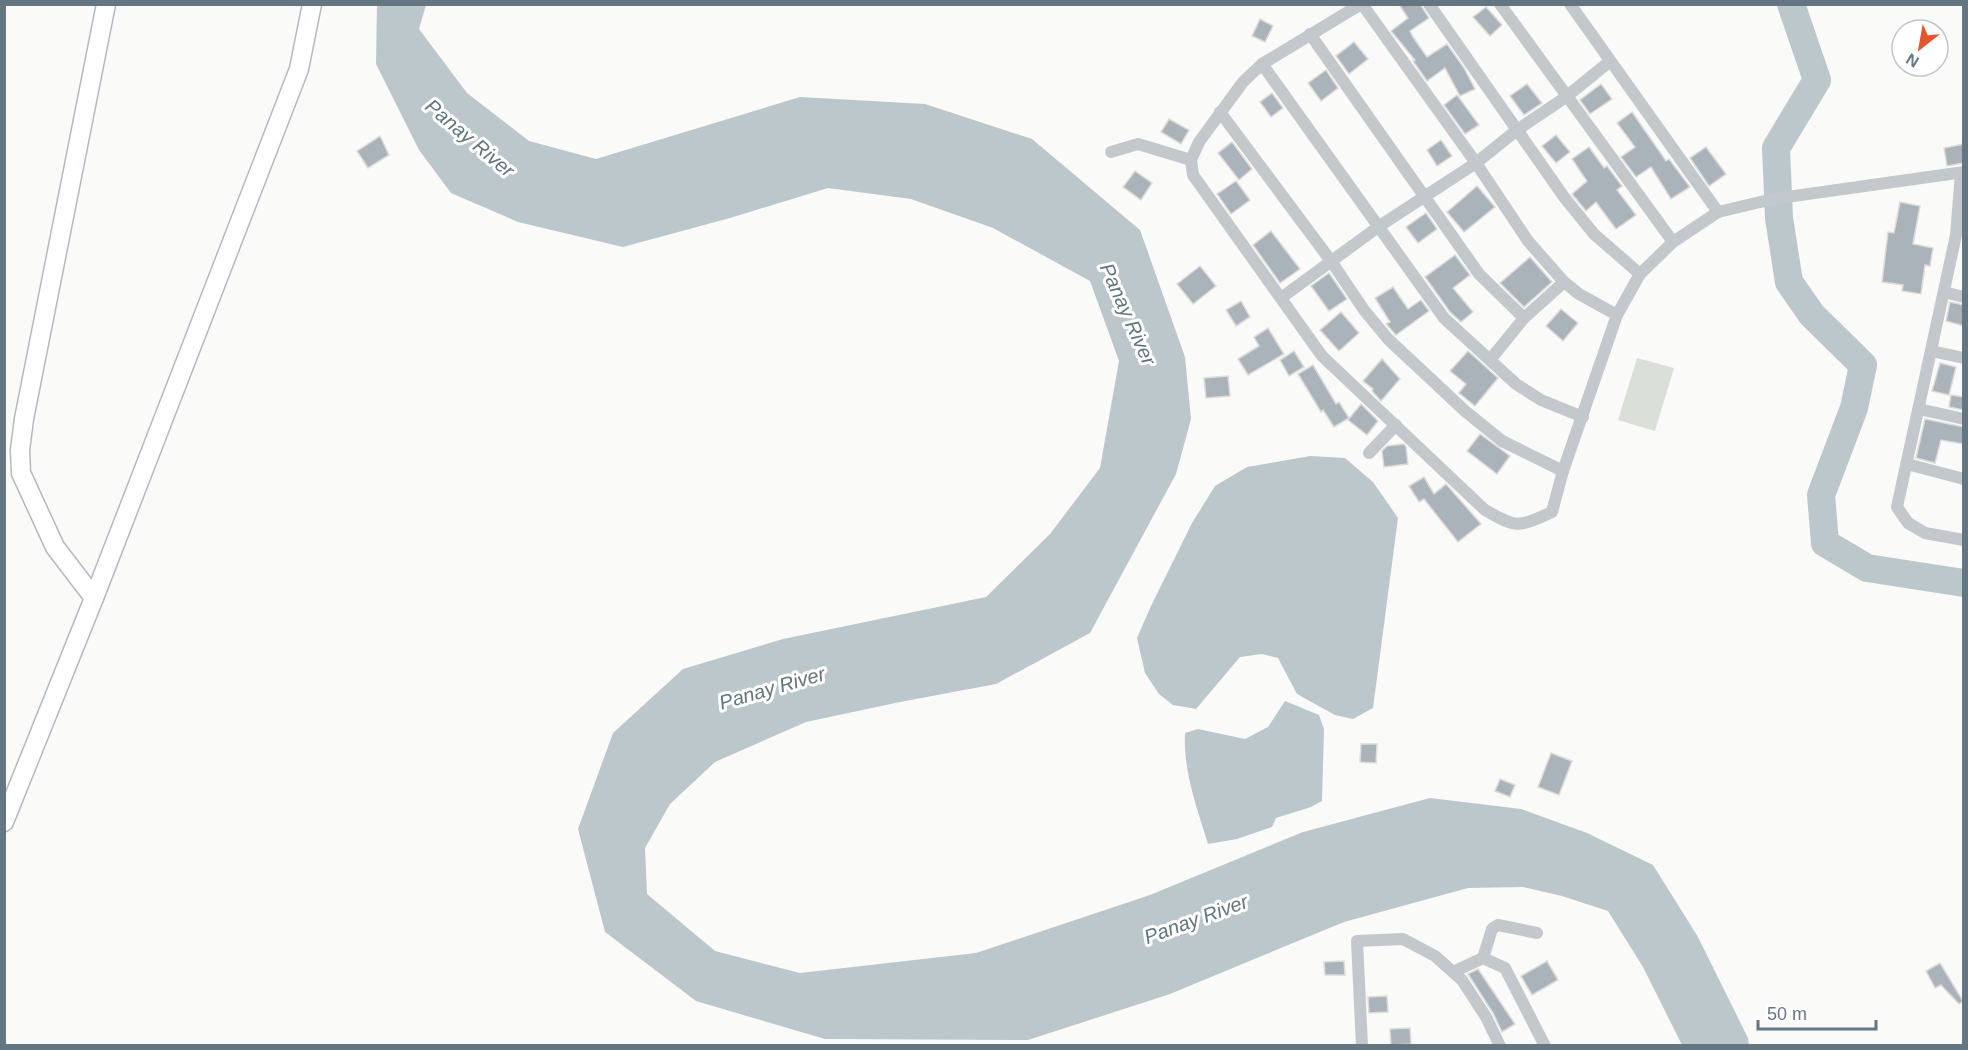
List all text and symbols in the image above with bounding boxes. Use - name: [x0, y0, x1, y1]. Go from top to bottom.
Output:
- north arrow: [1890, 18, 1950, 78]
- text: N: [1903, 50, 1922, 71]
- water label: Panay River: [421, 95, 520, 182]
- water label: Panay River: [1096, 260, 1161, 369]
- water label: Panay River: [717, 662, 829, 714]
- water label: Panay River: [1141, 890, 1252, 948]
- scale bar: [1758, 993, 1876, 1031]
- text: 50 m: [1767, 1004, 1807, 1024]

